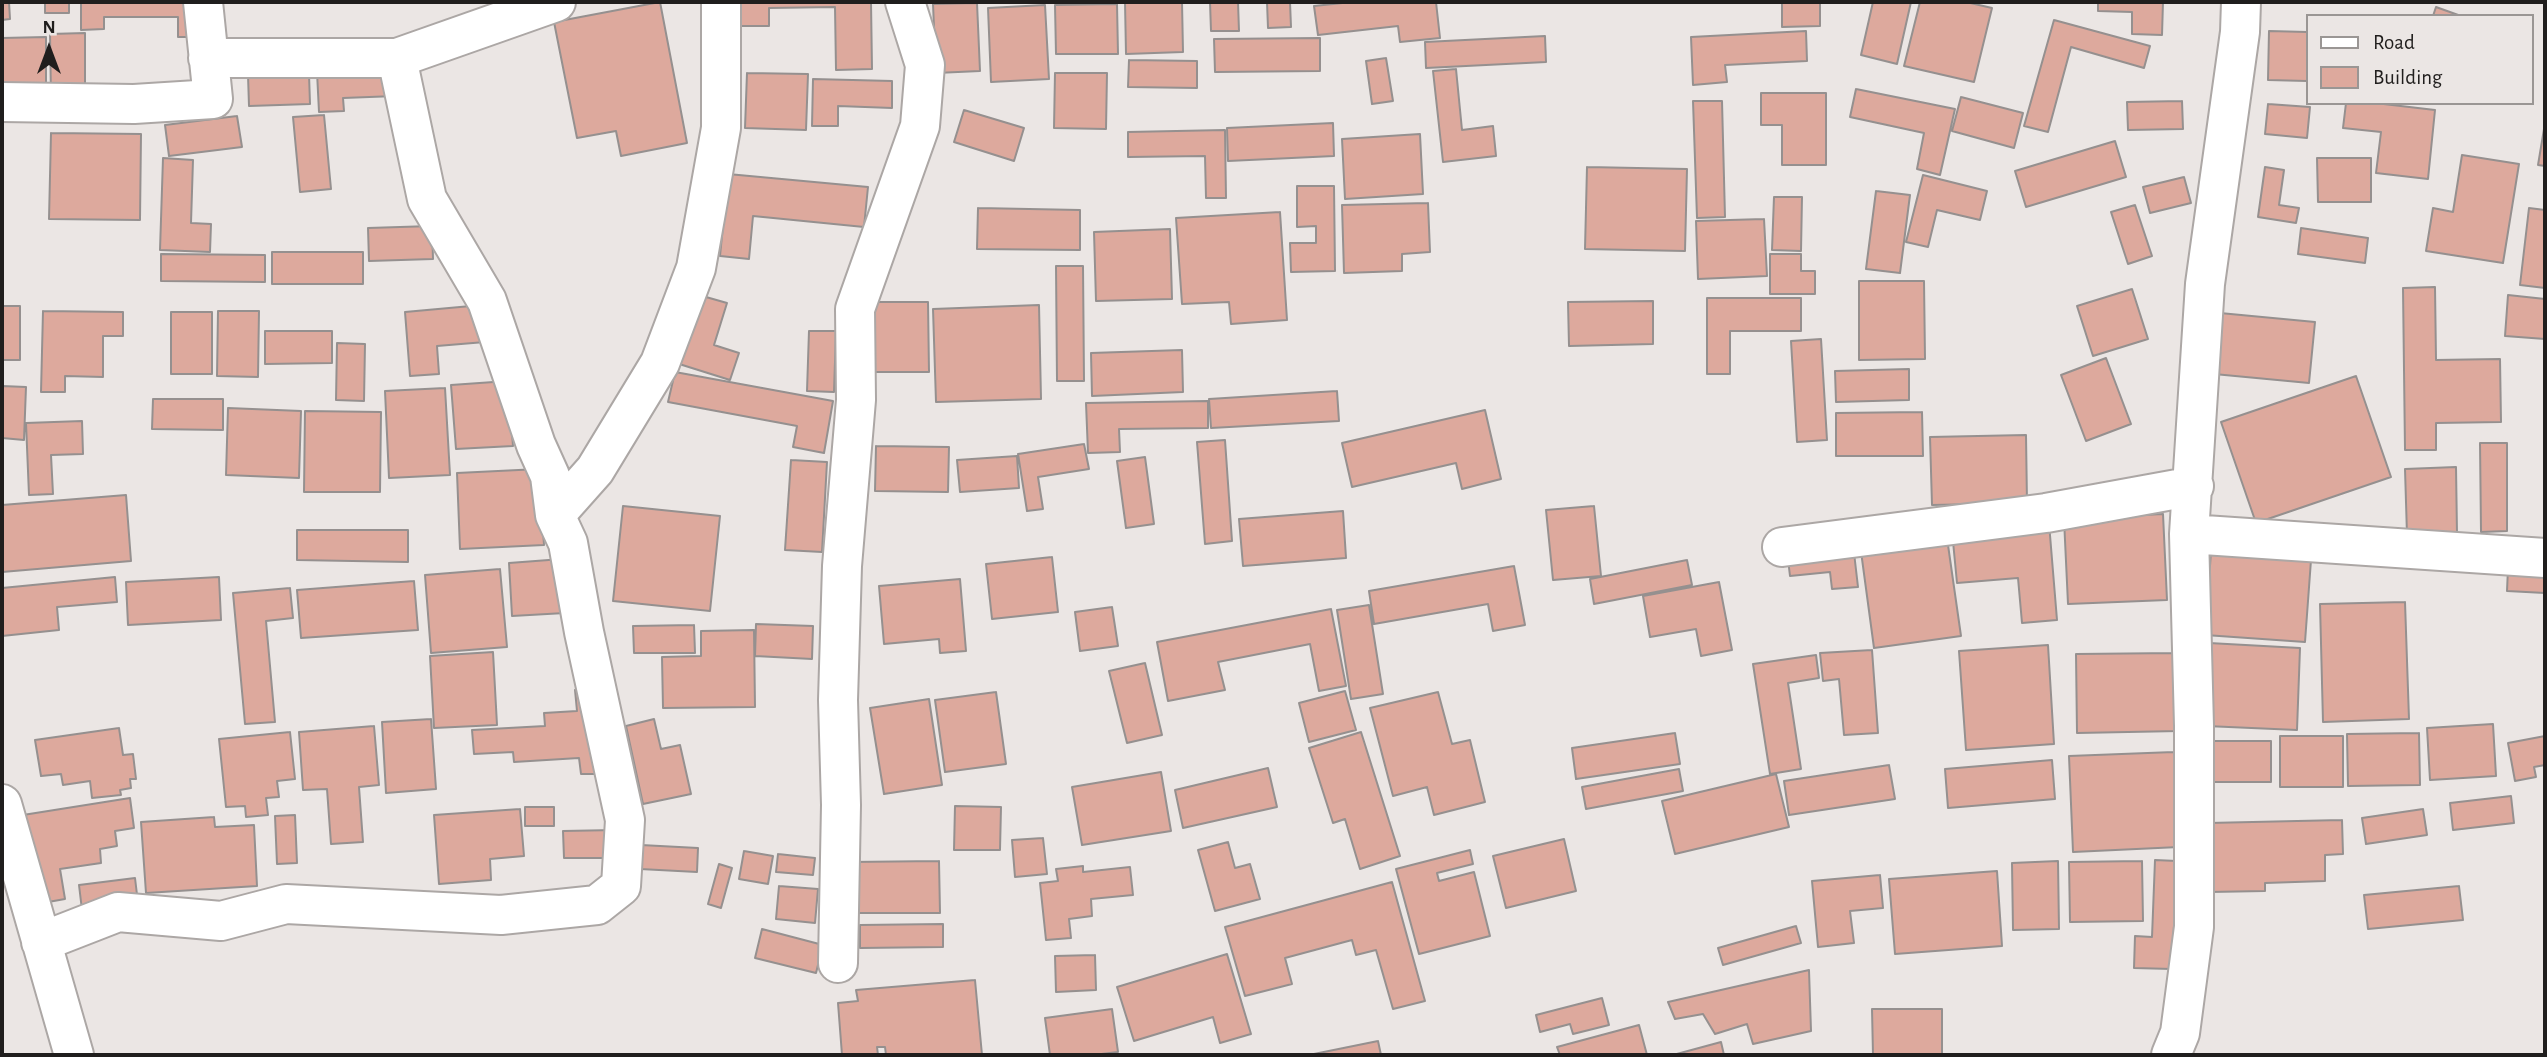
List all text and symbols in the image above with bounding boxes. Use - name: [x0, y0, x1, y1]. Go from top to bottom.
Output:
- north arrow: [14, 14, 84, 84]
- legend: [2306, 14, 2533, 105]
- text: N: [42, 18, 56, 37]
- text: Road: [2373, 32, 2415, 53]
- text: Building: [2373, 67, 2442, 88]

